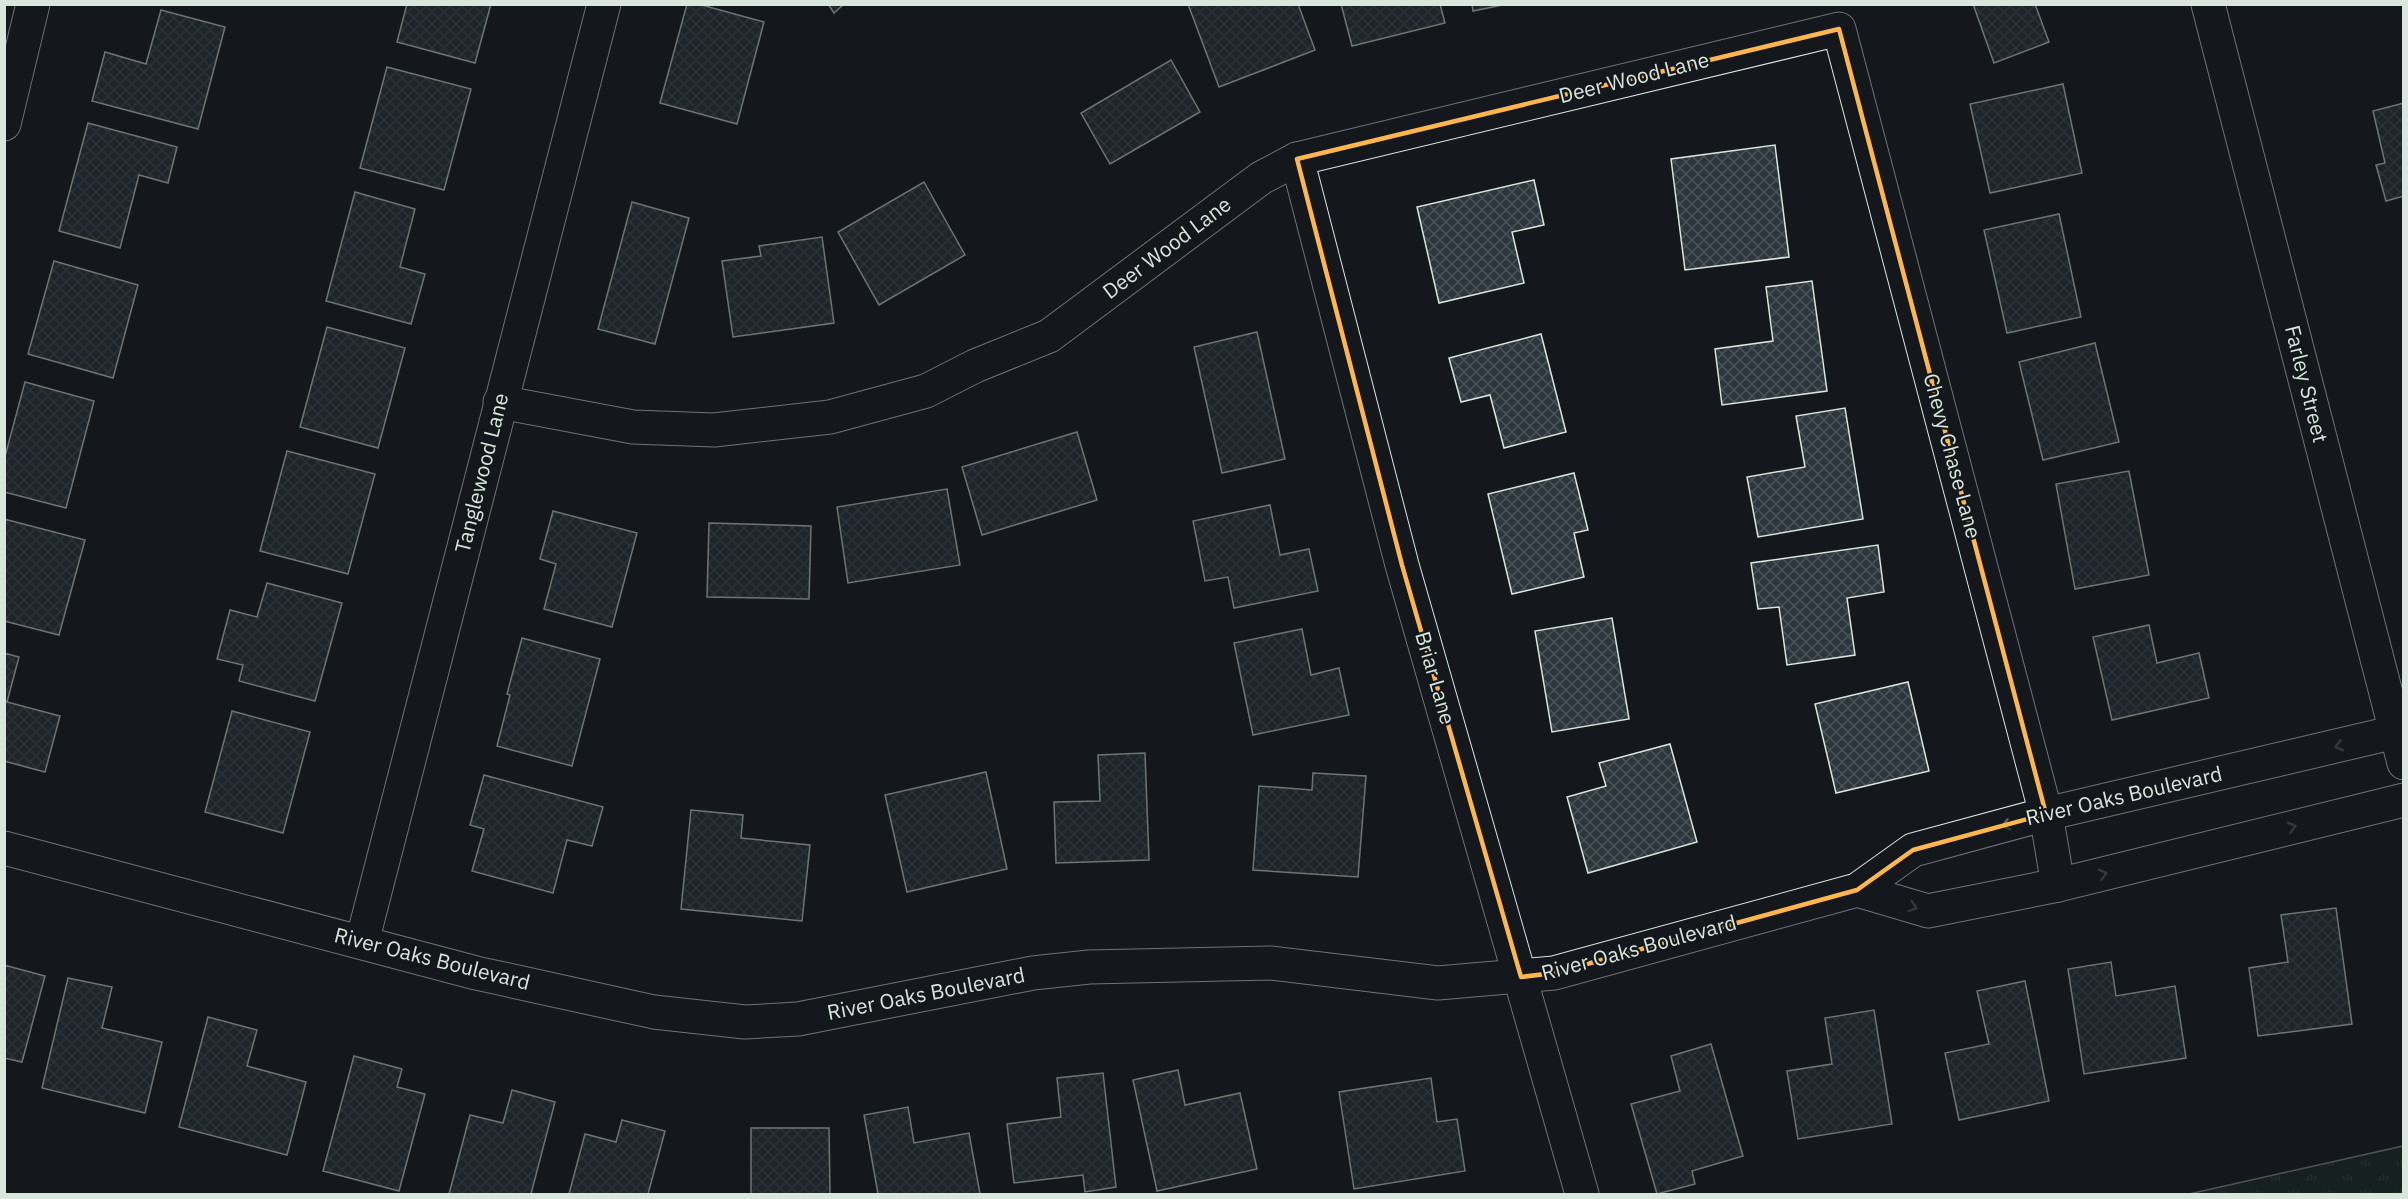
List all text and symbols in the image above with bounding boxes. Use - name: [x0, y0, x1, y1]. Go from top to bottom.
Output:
- street label: Deer Wood Lane: [1556, 45, 1712, 109]
- street label: Deer Wood Lane: [1096, 190, 1236, 305]
- street label: Farley Street: [2279, 322, 2335, 445]
- street label: Chevy Chase Lane: [1917, 370, 1989, 542]
- street label: Tanglewood Lane: [448, 390, 514, 556]
- street label: Briar Lane: [1409, 628, 1463, 728]
- one-way arrow: [2334, 738, 2344, 751]
- street label: River Oaks Boulevard: [2023, 759, 2225, 831]
- one-way arrow: [2001, 817, 2011, 830]
- one-way arrow: [2287, 822, 2297, 835]
- one-way arrow: [2098, 868, 2108, 881]
- one-way arrow: [1907, 900, 1917, 912]
- street label: River Oaks Boulevard: [1538, 908, 1739, 987]
- street label: River Oaks Boulevard: [331, 920, 533, 996]
- street label: River Oaks Boulevard: [825, 960, 1027, 1026]

